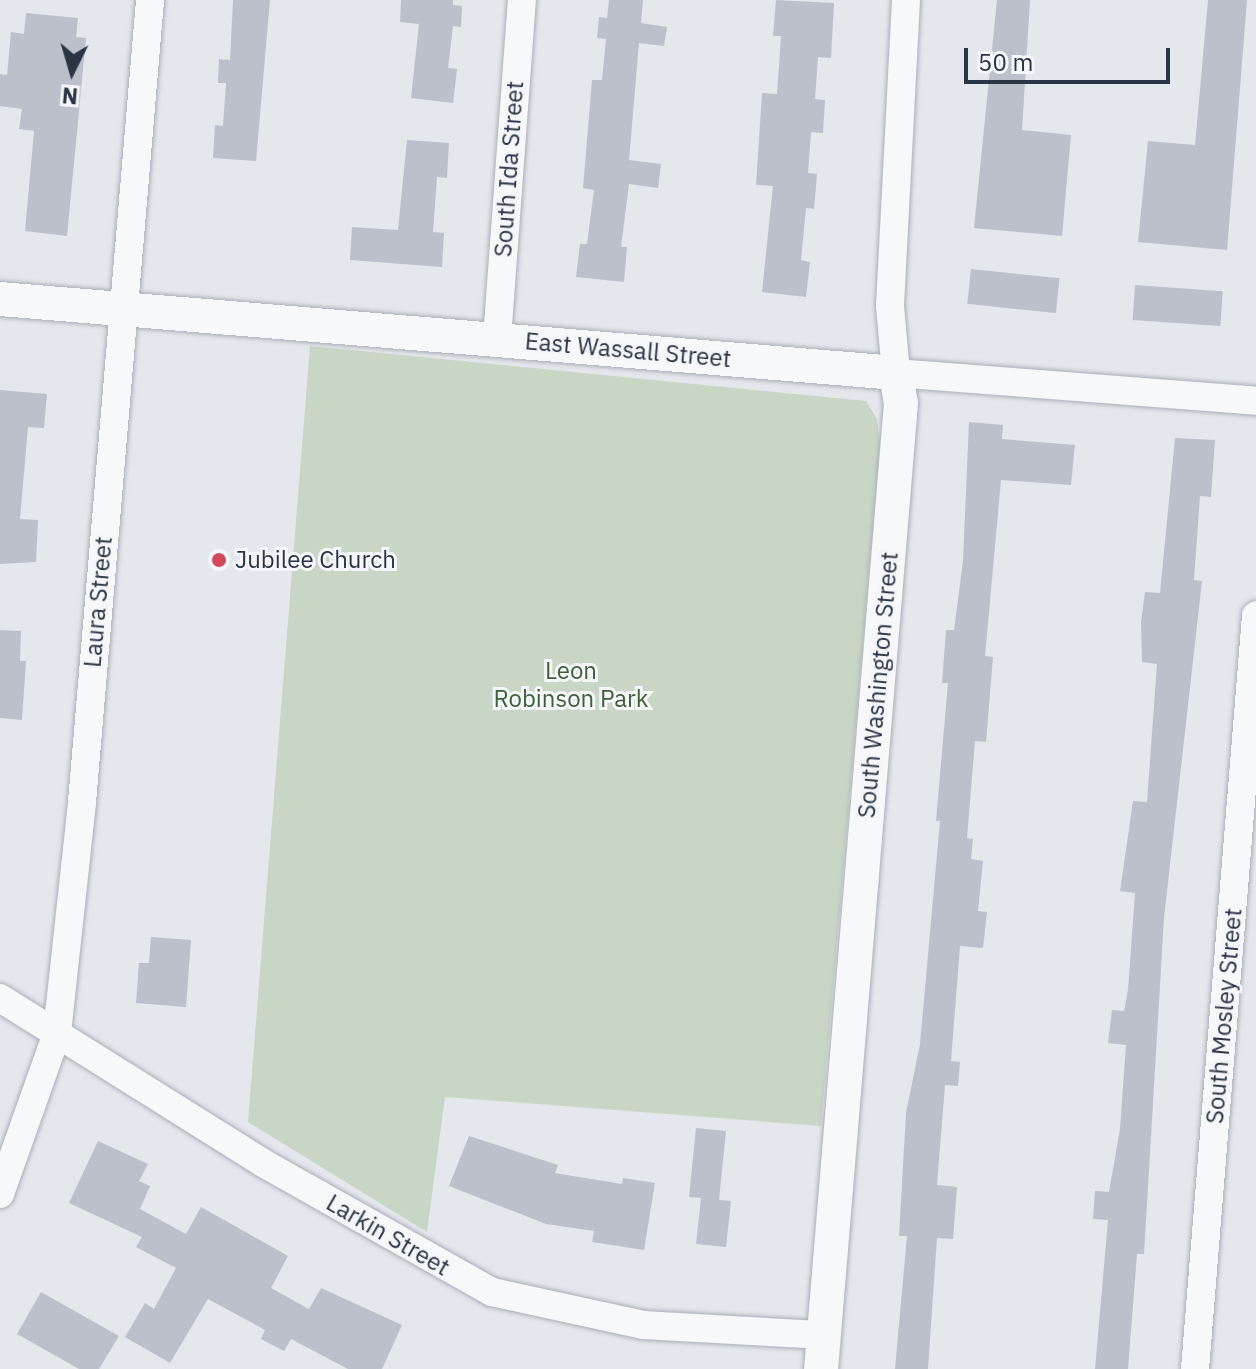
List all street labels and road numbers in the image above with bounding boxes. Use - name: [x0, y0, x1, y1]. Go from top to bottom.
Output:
- street label: South Ida Street: [488, 80, 530, 258]
- street label: East Wassall Street: [524, 327, 732, 373]
- street label: Laura Street: [78, 535, 118, 669]
- street label: South Washington Street: [852, 551, 904, 819]
- street label: South Mosley Street: [1200, 907, 1248, 1125]
- street label: Larkin Street: [321, 1188, 455, 1282]

